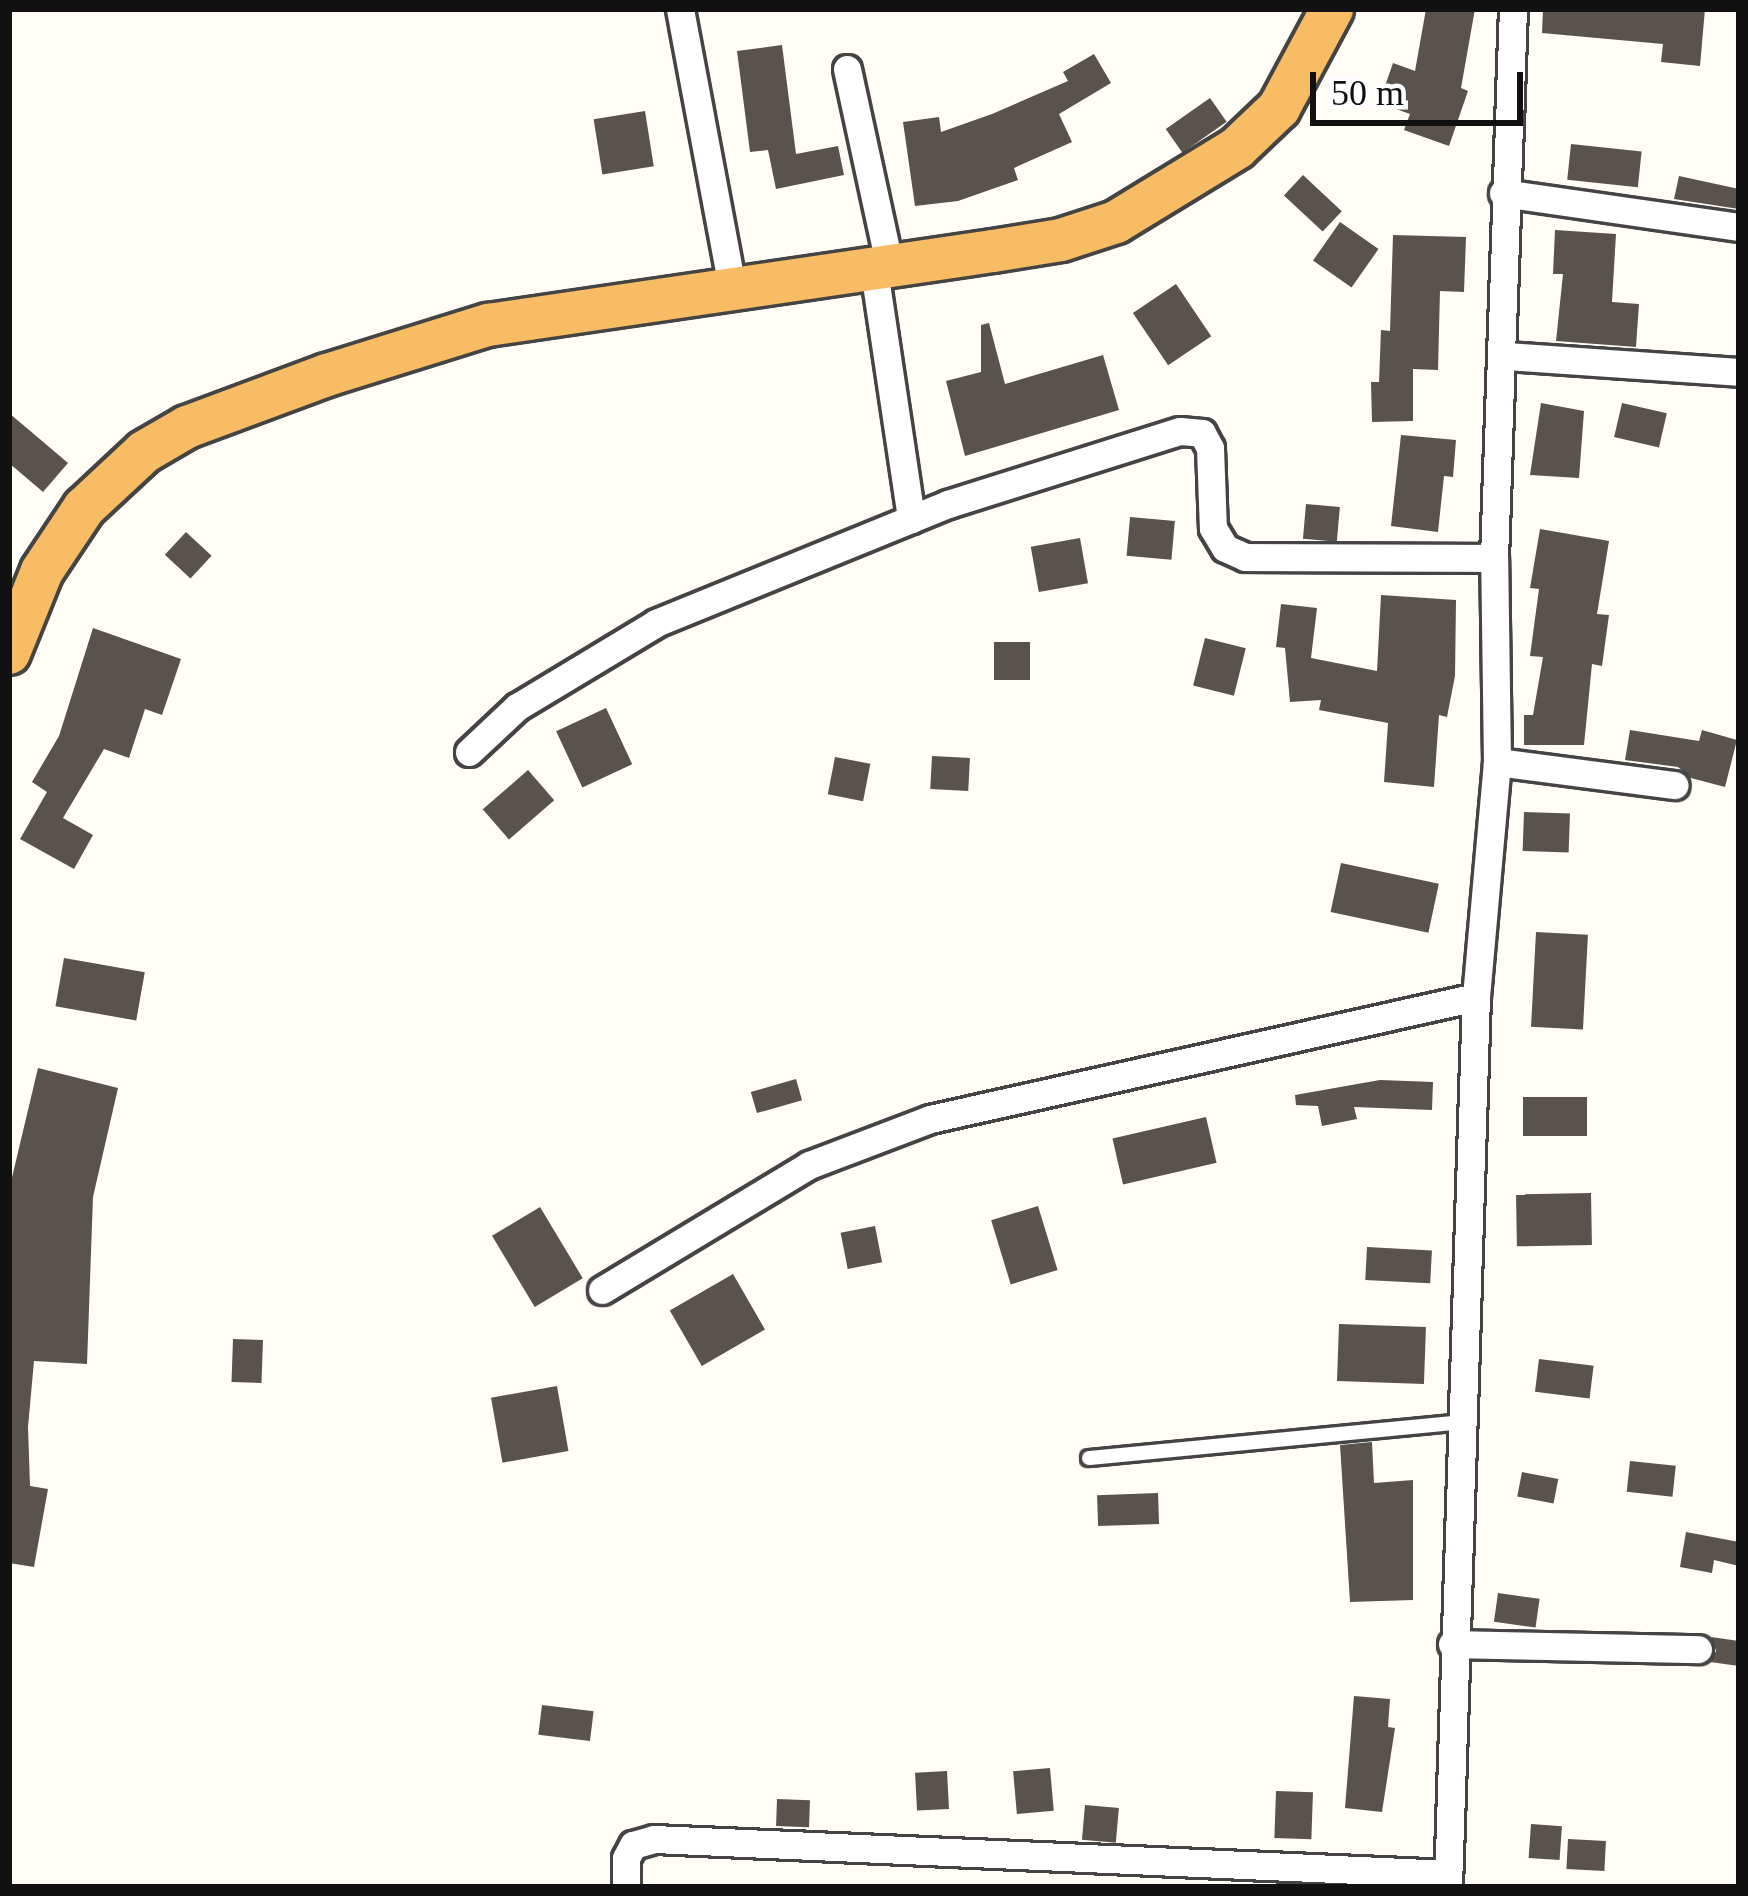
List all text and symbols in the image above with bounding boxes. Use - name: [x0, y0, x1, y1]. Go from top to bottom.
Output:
- scale bar: [1316, 48, 1529, 122]
- text: 50 m: [1331, 73, 1404, 113]

